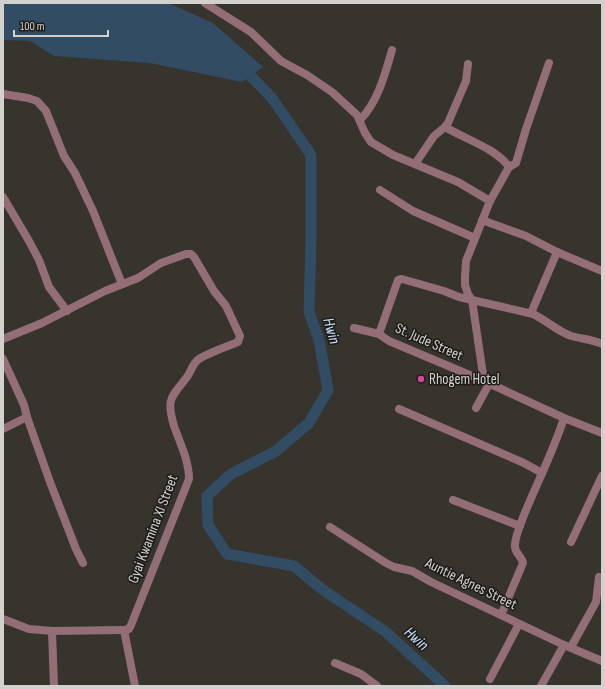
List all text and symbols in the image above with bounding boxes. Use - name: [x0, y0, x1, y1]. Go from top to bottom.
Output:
- scale bar: [14, 12, 108, 38]
- text: 100 m: [20, 19, 45, 34]
- water label: Hwin: [318, 316, 344, 347]
- street label: St. Jude Street: [392, 319, 466, 366]
- place label: Rhogem Hotel: [429, 370, 500, 389]
- marker: Rhogem Hotel: [416, 374, 426, 384]
- street label: Gyai Kwamina XI Street: [124, 472, 183, 586]
- street label: Auntie Agnes Street: [421, 553, 520, 615]
- water label: Hwin: [400, 623, 432, 655]

